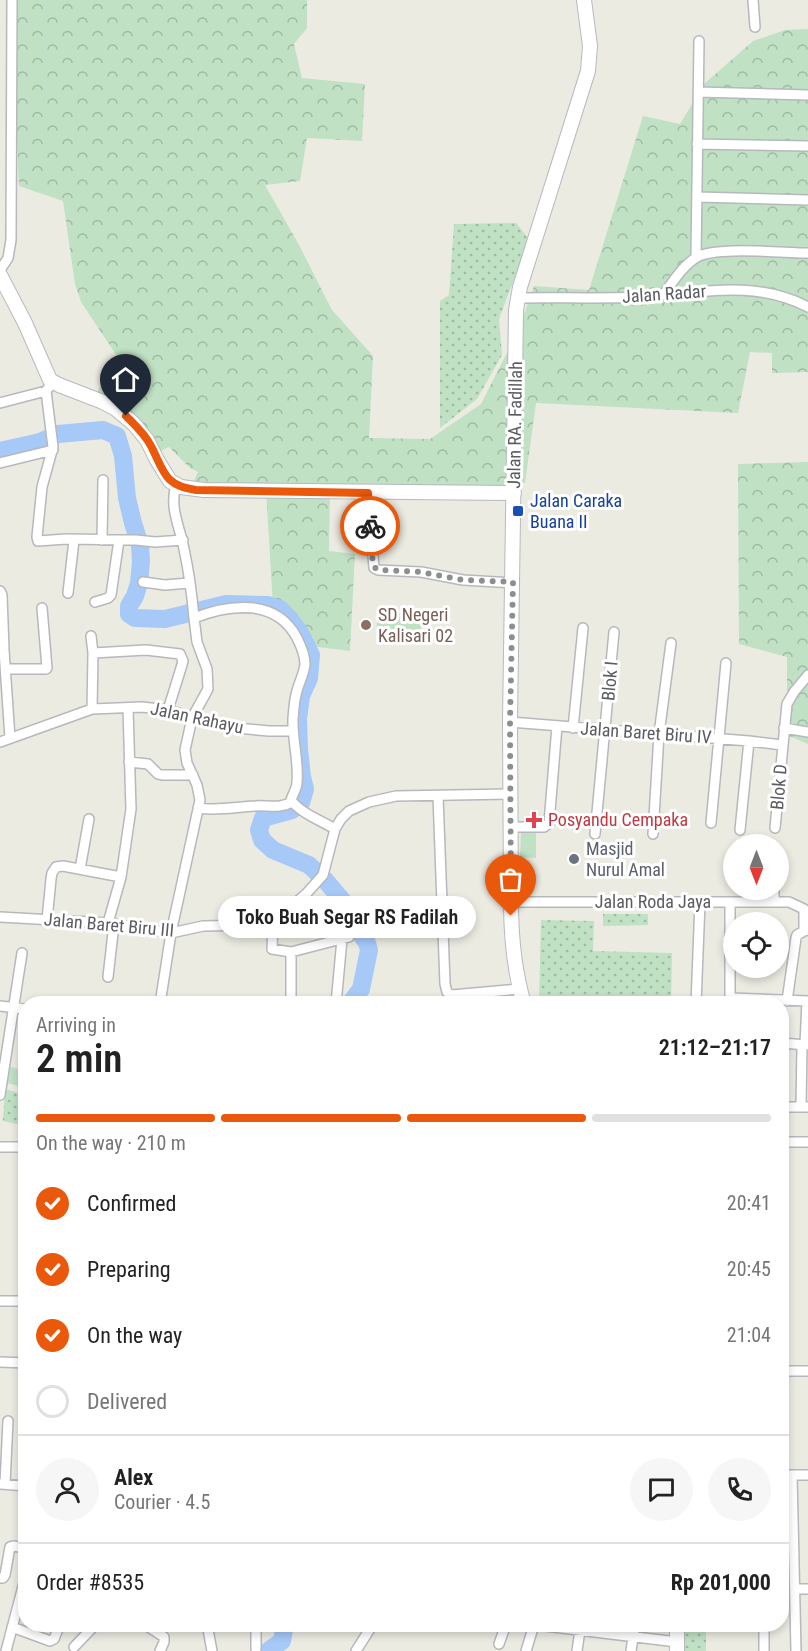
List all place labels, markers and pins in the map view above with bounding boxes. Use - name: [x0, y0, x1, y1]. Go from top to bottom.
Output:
- pin: [100, 354, 151, 416]
- place label: Jalan Caraka Buana II: [530, 490, 622, 532]
- marker: Jalan Caraka Buana II: [511, 504, 525, 518]
- place label: SD Negeri Kalisari 02: [378, 604, 453, 646]
- marker: SD Negeri Kalisari 02: [359, 618, 373, 632]
- place label: Posyandu Cempaka: [548, 809, 688, 830]
- marker: Posyandu Cempaka: [525, 811, 543, 829]
- place label: Masjid Nurul Amal: [586, 838, 665, 880]
- marker: Masjid Nurul Amal: [567, 852, 581, 866]
- pin: [485, 854, 536, 916]
- callout: Toko Buah Segar RS Fadilah: [217, 895, 475, 937]

